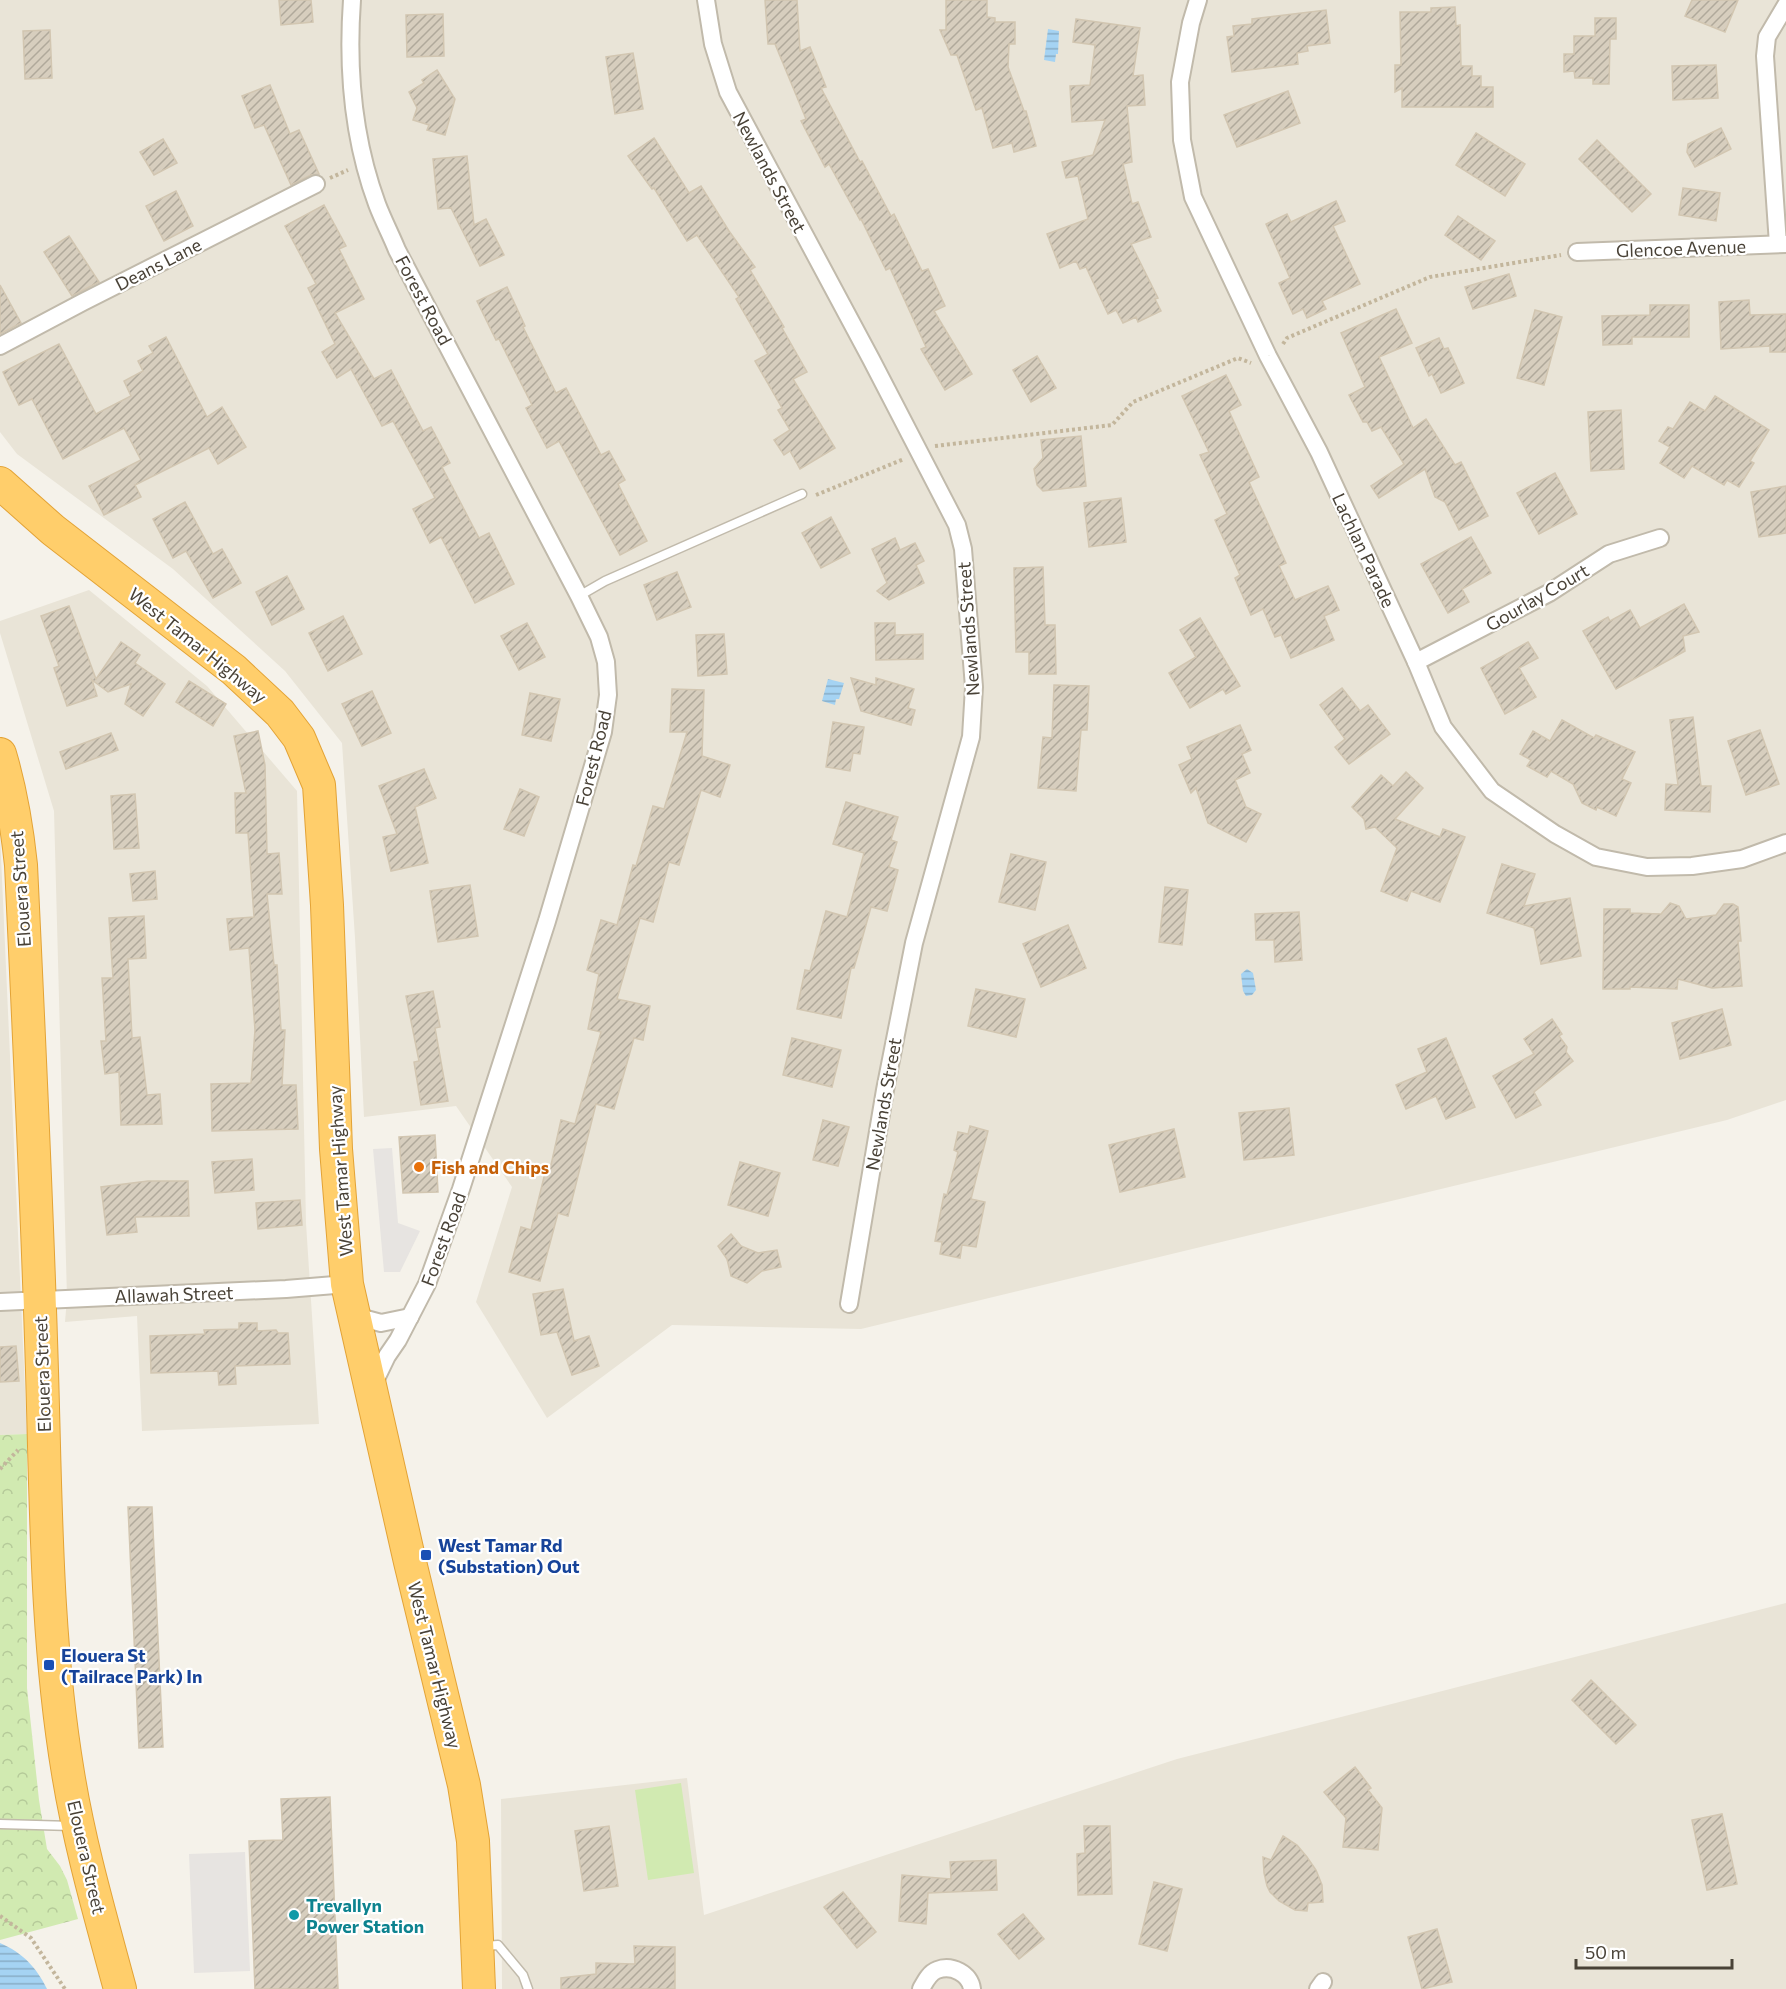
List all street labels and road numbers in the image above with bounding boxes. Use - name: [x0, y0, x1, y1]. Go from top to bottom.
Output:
- street label: Newlands Street: [729, 107, 811, 237]
- street label: Deans Lane: [111, 233, 205, 295]
- street label: Glencoe Avenue: [1616, 235, 1746, 261]
- street label: Forest Road: [391, 252, 457, 348]
- street label: Lachlan Parade: [1328, 489, 1400, 611]
- street label: Gourlay Court: [1482, 559, 1592, 635]
- street label: Newlands Street: [952, 561, 984, 697]
- street label: West Tamar Highway: [124, 582, 272, 708]
- street label: Forest Road: [570, 708, 616, 808]
- street label: Elouera Street: [5, 830, 35, 948]
- street label: Newlands Street: [860, 1036, 906, 1172]
- street label: West Tamar Highway: [323, 1085, 357, 1257]
- street label: Forest Road: [416, 1189, 470, 1289]
- street label: Allawah Street: [114, 1281, 234, 1307]
- street label: Elouera Street: [29, 1315, 55, 1433]
- street label: West Tamar Highway: [404, 1579, 466, 1751]
- street label: Elouera Street: [63, 1798, 111, 1916]

